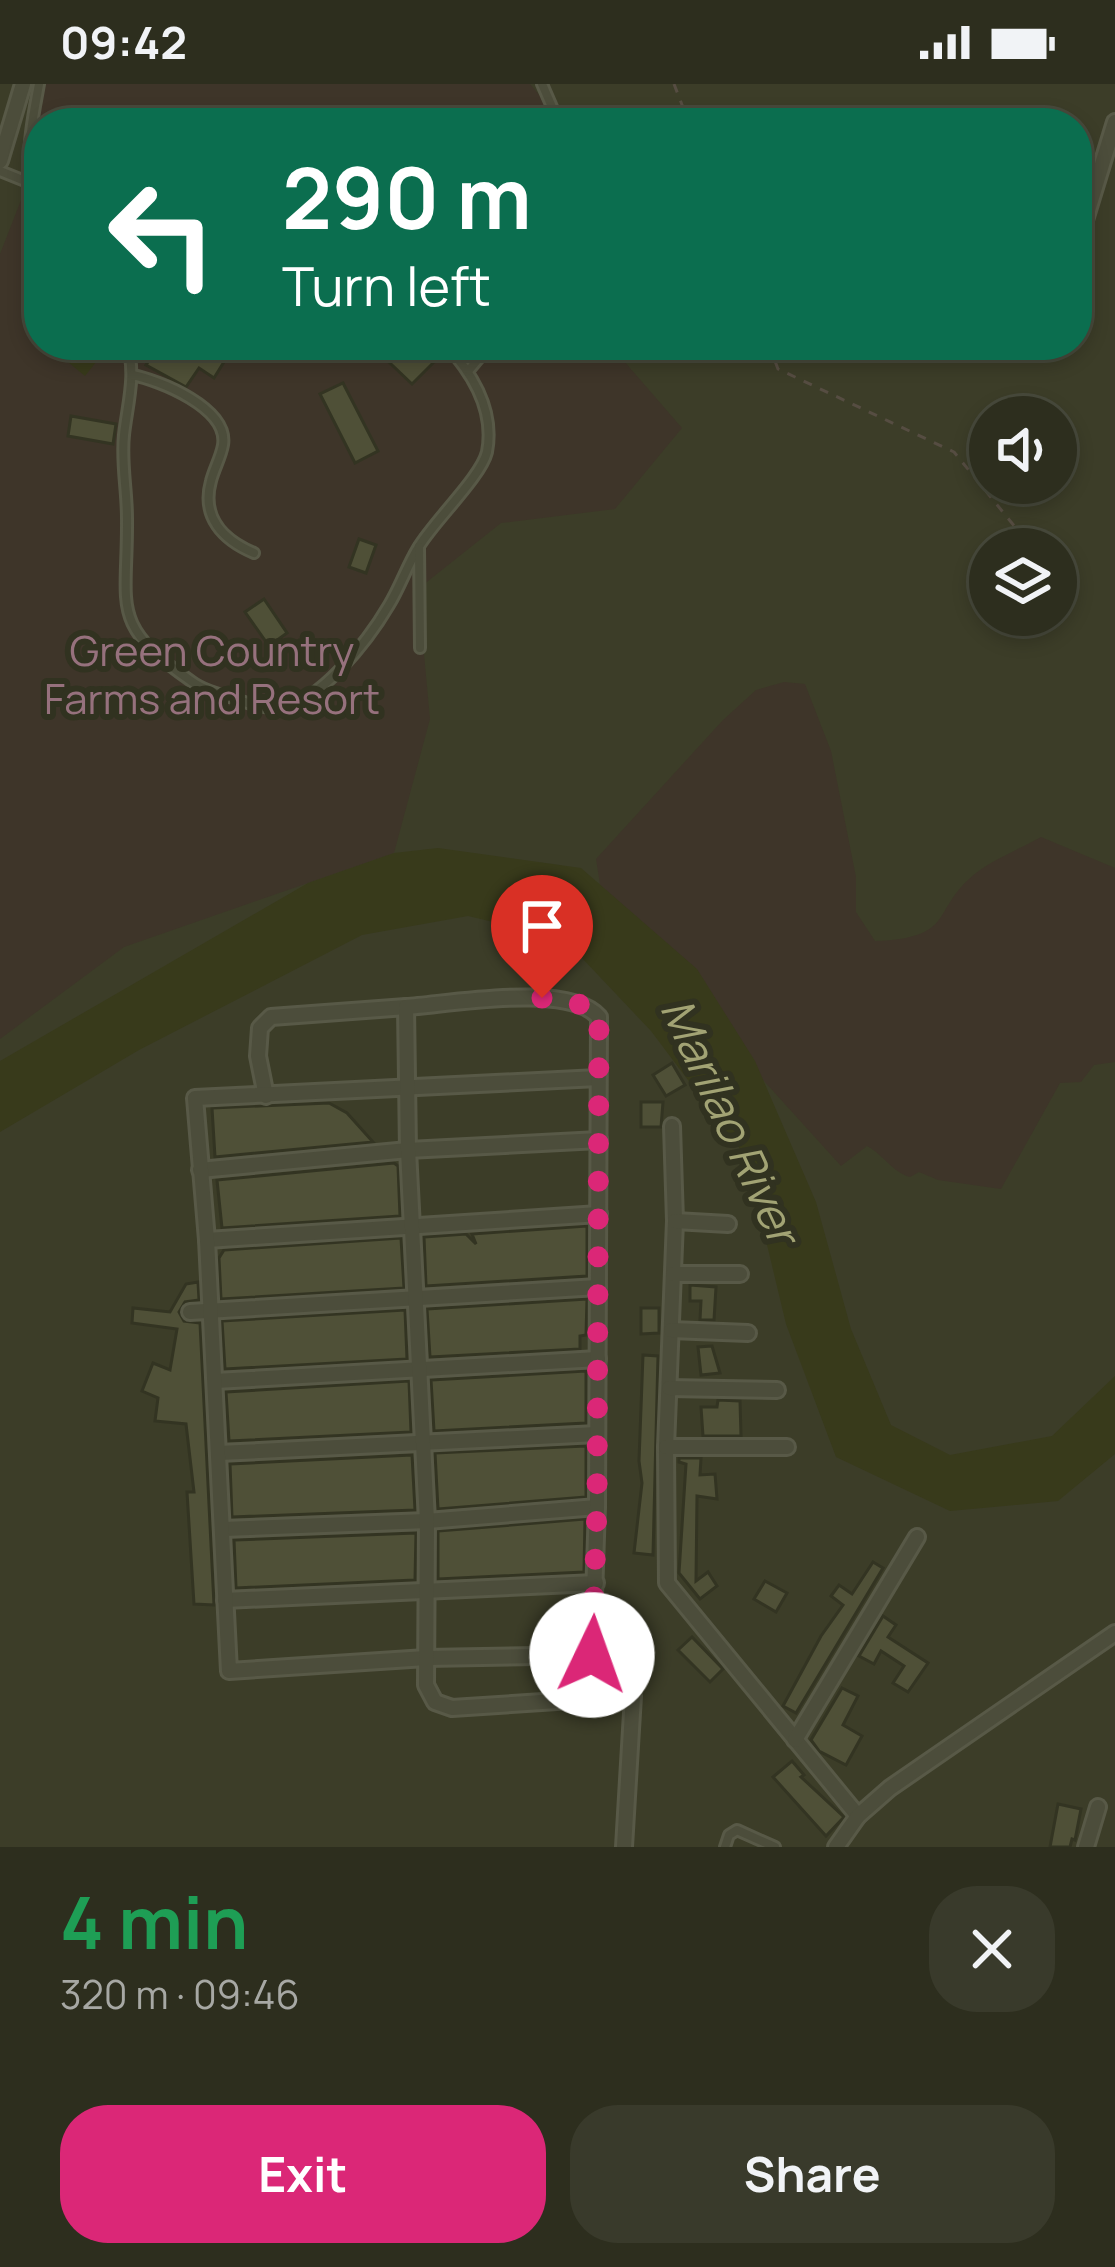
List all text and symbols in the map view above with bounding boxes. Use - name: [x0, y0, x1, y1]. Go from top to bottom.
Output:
- text: 09:42: [60, 11, 187, 73]
- text: 290 m: [282, 139, 532, 254]
- icon: left: [84, 156, 240, 312]
- text: Turn left: [282, 248, 491, 322]
- map controls: [969, 396, 1077, 636]
- button: sound: [969, 396, 1077, 504]
- button: layers: [969, 528, 1077, 636]
- park label: Green Country Farms and Resort: [44, 621, 380, 727]
- pin: [491, 875, 593, 998]
- icon: arrive: [509, 893, 575, 959]
- water label: Marilao River: [647, 988, 817, 1259]
- position arrow: [529, 1592, 655, 1718]
- text: 4 min: [60, 1872, 248, 1971]
- button: close: [929, 1886, 1055, 2012]
- text: 320 m · 09:46: [60, 1967, 300, 2021]
- button: Exit: [60, 2105, 546, 2243]
- button: Share: [570, 2105, 1055, 2243]

